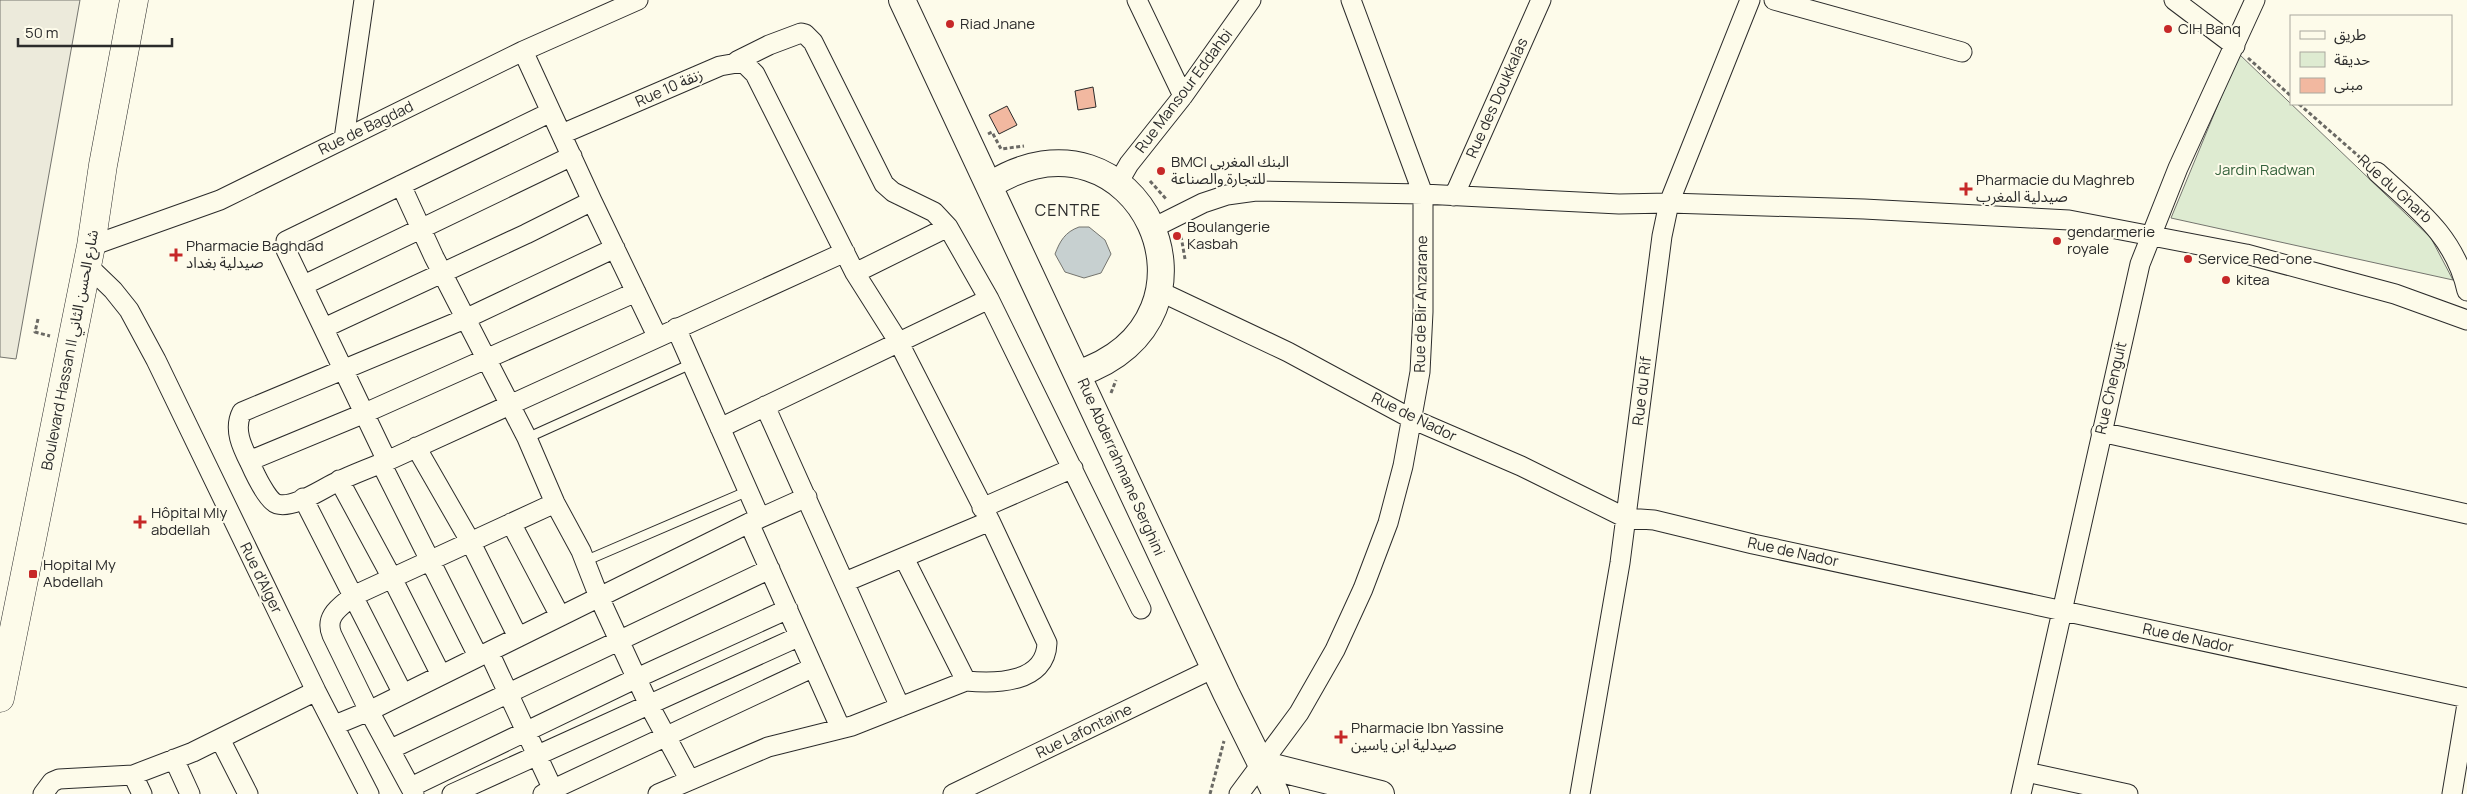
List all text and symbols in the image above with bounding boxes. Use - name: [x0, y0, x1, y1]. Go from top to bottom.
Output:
- place label: Riad Jnane: [960, 13, 1035, 34]
- scale bar: [18, 15, 171, 47]
- legend: [2290, 15, 2452, 105]
- marker: Riad Jnane: [944, 18, 956, 30]
- place label: CIH Banq: [2178, 18, 2241, 39]
- text: 50 m: [25, 22, 59, 43]
- marker: CIH Banq: [2162, 23, 2174, 35]
- street label: Rue Mansour Eddahbi: [1130, 24, 1237, 157]
- text: طريق: [2334, 24, 2366, 45]
- street label: Rue des Doukkalas: [1461, 34, 1533, 161]
- text: حديقة: [2334, 49, 2370, 70]
- street label: Rue 10 زنقة: [632, 63, 706, 112]
- text: مبنى: [2334, 74, 2363, 95]
- street label: Rue de Bagdad: [315, 95, 417, 160]
- street label: Rue du Gharb: [2354, 150, 2437, 228]
- place label: BMCI البنك المغربي للتجارة والصناعة: [1171, 151, 1289, 189]
- park label: Jardin Radwan: [2215, 159, 2315, 180]
- marker: BMCI البنك المغربي للتجارة والصناعة: [1155, 165, 1167, 177]
- place label: Pharmacie du Maghreb صيدلية المغرب: [1976, 169, 2135, 207]
- marker: Pharmacie du Maghreb صيدلية المغرب: [1960, 183, 1972, 195]
- district label: CENTRE: [1035, 199, 1101, 221]
- place label: Boulangerie Kasbah: [1187, 216, 1270, 254]
- place label: gendarmerie royale: [2067, 221, 2155, 259]
- street label: Boulevard Hassan II شارع الحسن الثاني: [36, 228, 105, 472]
- marker: Boulangerie Kasbah: [1171, 230, 1183, 242]
- place label: Pharmacie Baghdad صيدلية بغداد: [186, 235, 324, 273]
- street label: Rue de Bir Anzarane: [1409, 235, 1432, 373]
- marker: gendarmerie royale: [2051, 235, 2063, 247]
- place label: Service Red-one: [2198, 248, 2313, 269]
- marker: Pharmacie Baghdad صيدلية بغداد: [170, 249, 182, 261]
- marker: Service Red-one: [2182, 253, 2194, 265]
- place label: kitea: [2236, 269, 2270, 290]
- marker: kitea: [2220, 274, 2232, 286]
- street label: Rue Chenguit: [2090, 339, 2131, 436]
- street label: Rue du Rif: [1627, 355, 1656, 427]
- street label: Rue Abderrahmane Serghini: [1073, 375, 1170, 559]
- street label: Rue de Nador: [1368, 387, 1461, 447]
- place label: Hôpital Mly abdellah: [151, 502, 227, 540]
- marker: Hôpital Mly abdellah: [133, 515, 147, 529]
- street label: Rue de Nador: [1746, 532, 1841, 572]
- street label: Rue d'Alger: [235, 539, 288, 617]
- place label: Hopital My Abdellah: [43, 554, 116, 592]
- marker: Hopital My Abdellah: [27, 568, 39, 580]
- street label: Rue de Nador: [2141, 618, 2236, 658]
- street label: Rue Lafontaine: [1032, 698, 1136, 763]
- place label: Pharmacie Ibn Yassine صيدلية ابن ياسين: [1351, 717, 1504, 755]
- marker: Pharmacie Ibn Yassine صيدلية ابن ياسين: [1335, 731, 1347, 743]

